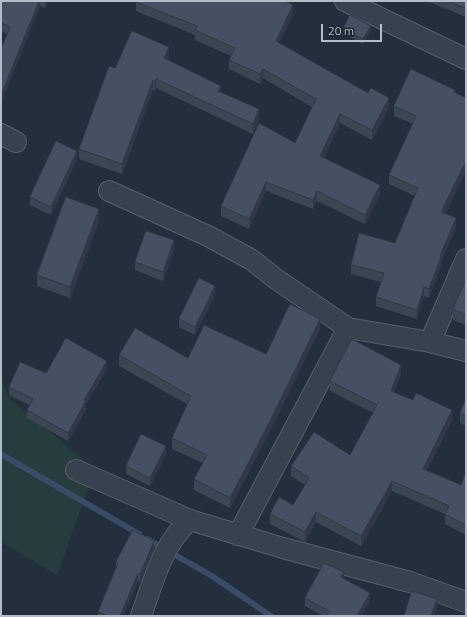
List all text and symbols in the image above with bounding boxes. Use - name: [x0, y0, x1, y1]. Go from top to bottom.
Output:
- scale bar: [323, 16, 384, 42]
- text: 20 m: [328, 21, 354, 40]

